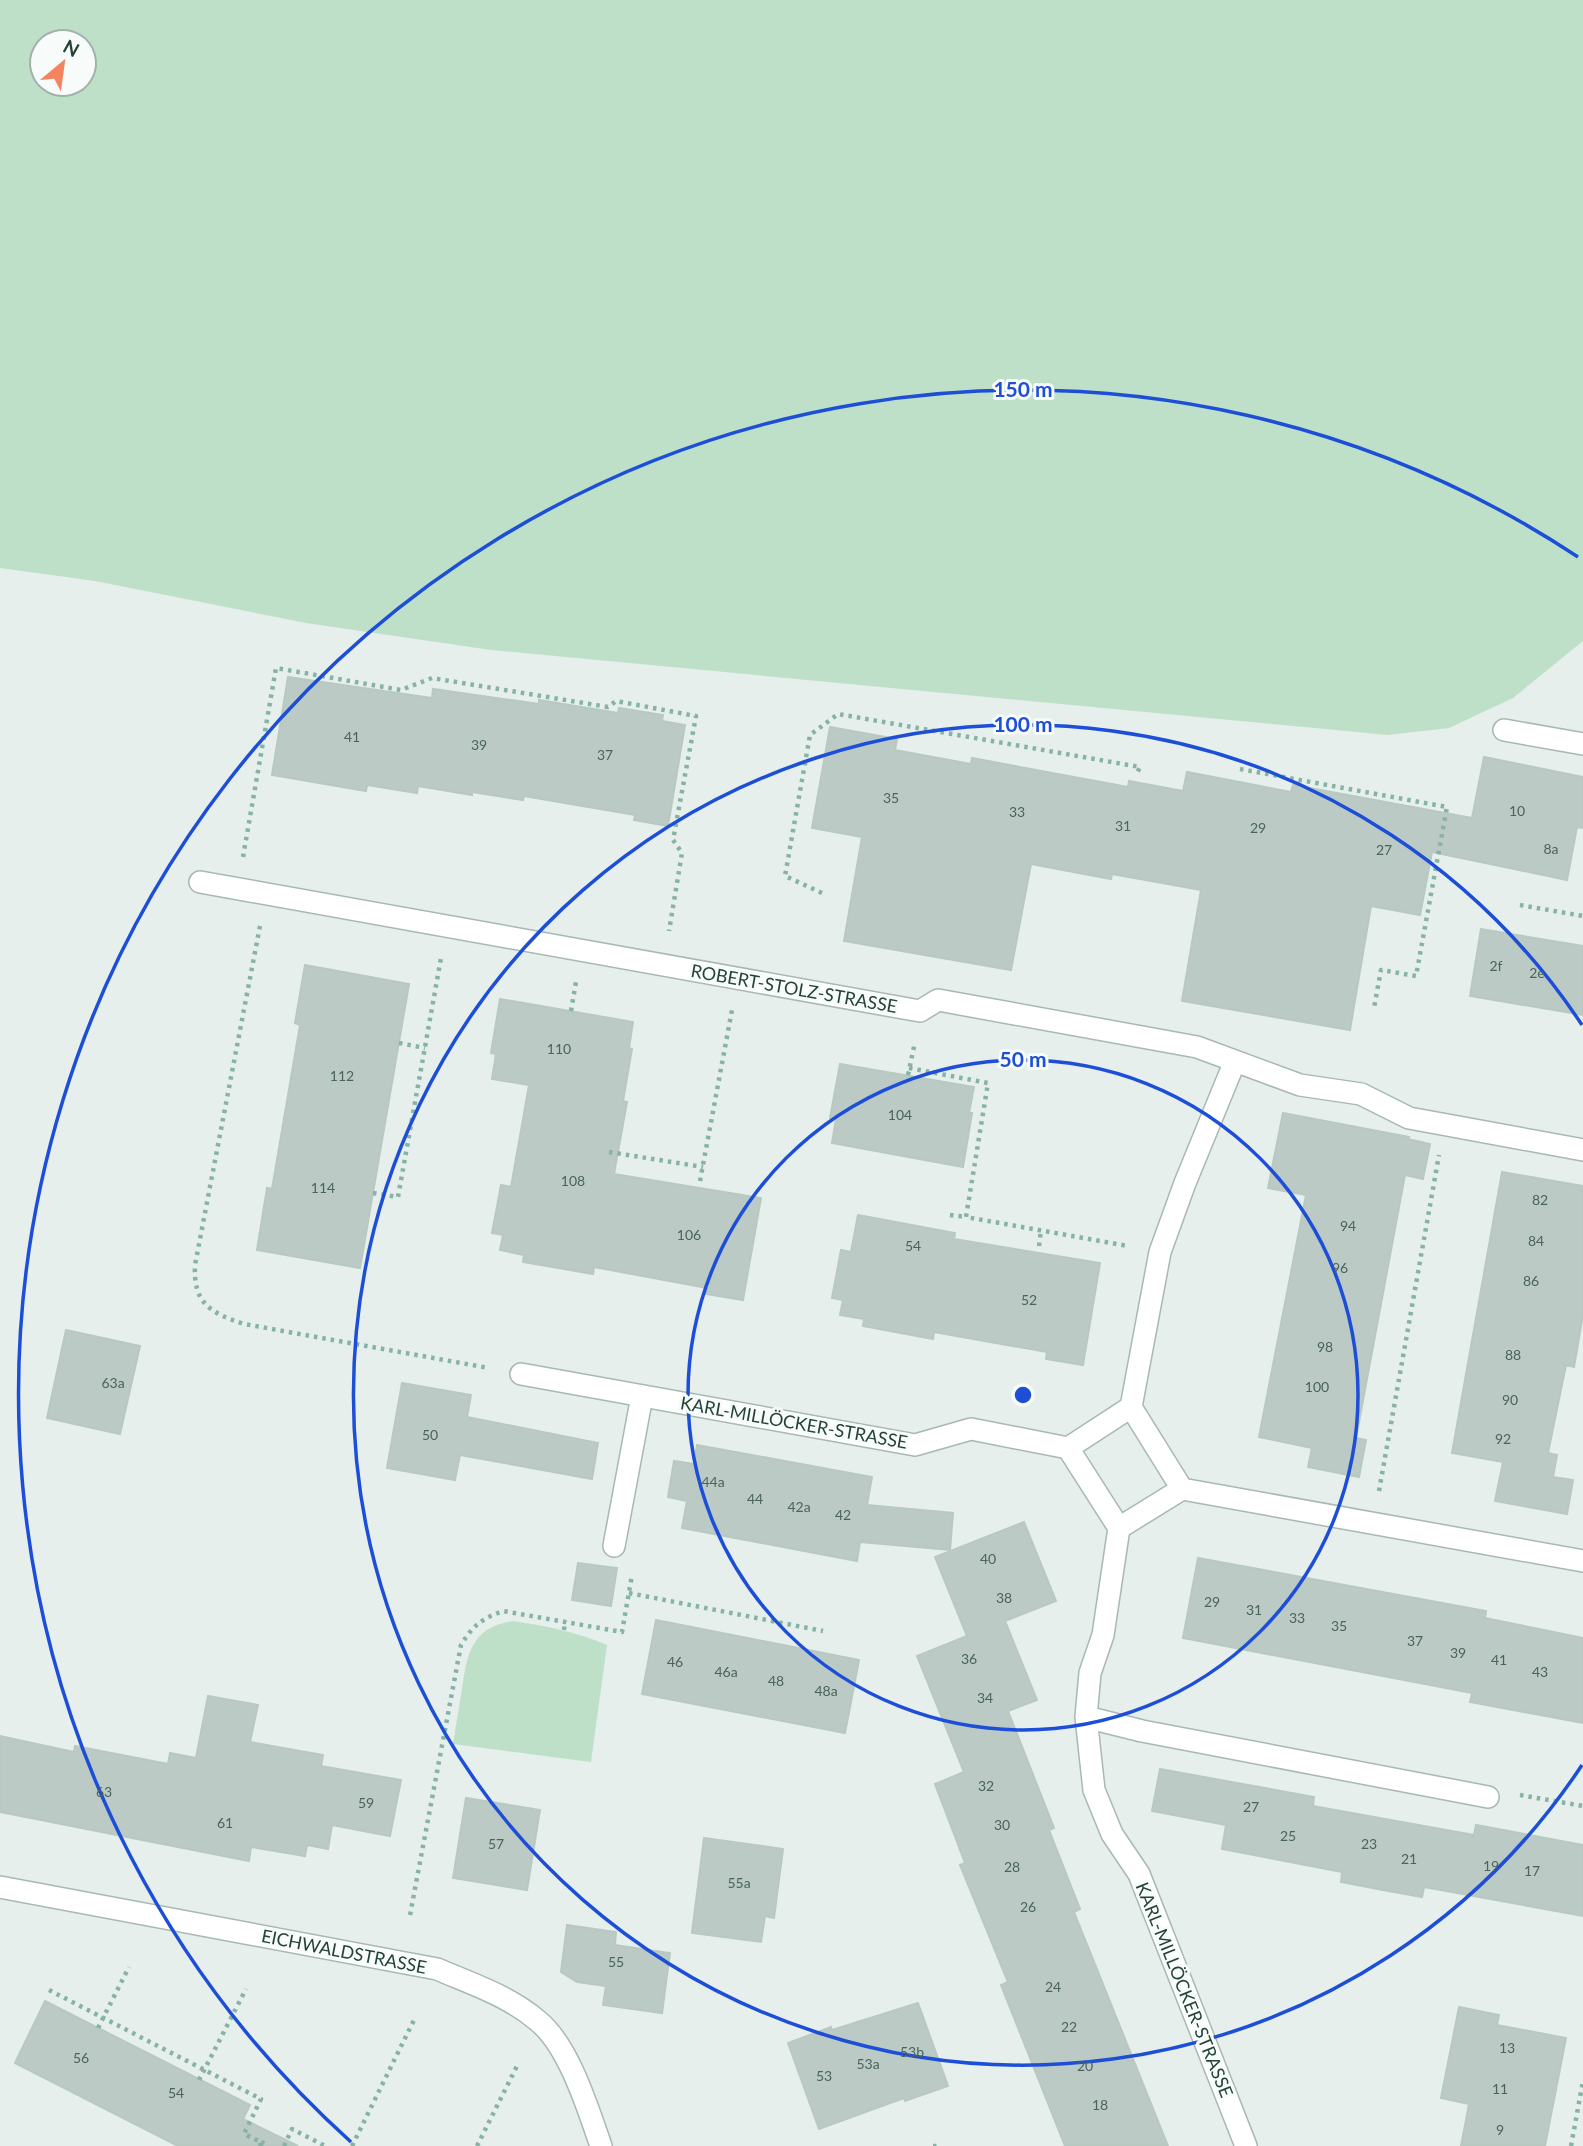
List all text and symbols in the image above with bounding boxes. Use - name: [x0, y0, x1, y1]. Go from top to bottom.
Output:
- north arrow: [28, 28, 98, 98]
- text: N: [60, 34, 83, 61]
- text: 150 m: [993, 376, 1053, 401]
- text: 100 m: [993, 711, 1053, 736]
- house number: 41: [344, 728, 360, 745]
- house number: 39: [471, 736, 487, 753]
- house number: 37: [597, 746, 613, 763]
- house number: 35: [883, 789, 899, 806]
- house number: 10: [1509, 802, 1525, 819]
- house number: 33: [1009, 803, 1025, 820]
- house number: 31: [1115, 817, 1131, 834]
- house number: 29: [1250, 819, 1266, 836]
- house number: 8a: [1543, 840, 1559, 857]
- house number: 27: [1376, 841, 1392, 858]
- house number: 2f: [1489, 957, 1503, 974]
- street label: ROBERT-STOLZ-STRASSE: [689, 959, 899, 1017]
- house number: 2e: [1529, 964, 1545, 981]
- house number: 110: [547, 1040, 571, 1057]
- text: 50 m: [999, 1046, 1047, 1071]
- house number: 112: [330, 1067, 354, 1084]
- house number: 104: [888, 1106, 912, 1123]
- house number: 108: [561, 1172, 585, 1189]
- house number: 114: [311, 1179, 335, 1196]
- house number: 82: [1532, 1191, 1548, 1208]
- house number: 94: [1340, 1217, 1356, 1234]
- house number: 106: [677, 1226, 701, 1243]
- house number: 84: [1528, 1232, 1544, 1249]
- house number: 54: [905, 1237, 921, 1254]
- house number: 96: [1332, 1259, 1348, 1276]
- house number: 86: [1523, 1272, 1539, 1289]
- house number: 52: [1021, 1291, 1037, 1308]
- house number: 98: [1317, 1338, 1333, 1355]
- house number: 88: [1505, 1346, 1521, 1363]
- house number: 63a: [101, 1374, 125, 1391]
- house number: 100: [1305, 1378, 1329, 1395]
- centre of rings: [1011, 1383, 1035, 1407]
- street label: KARL-MILLÖCKER-STRASSE: [679, 1391, 909, 1453]
- house number: 90: [1502, 1391, 1518, 1408]
- house number: 50: [422, 1426, 438, 1443]
- house number: 92: [1495, 1430, 1511, 1447]
- house number: 44a: [701, 1473, 725, 1490]
- house number: 44: [747, 1490, 763, 1507]
- house number: 42a: [787, 1498, 811, 1515]
- house number: 42: [835, 1506, 851, 1523]
- house number: 40: [980, 1550, 996, 1567]
- house number: 38: [996, 1589, 1012, 1606]
- house number: 29: [1204, 1593, 1220, 1610]
- house number: 31: [1246, 1601, 1262, 1618]
- house number: 33: [1289, 1609, 1305, 1626]
- house number: 35: [1331, 1617, 1347, 1634]
- house number: 37: [1407, 1632, 1423, 1649]
- house number: 39: [1450, 1644, 1466, 1661]
- house number: 36: [961, 1650, 977, 1667]
- house number: 41: [1491, 1651, 1507, 1668]
- house number: 46: [667, 1653, 683, 1670]
- house number: 46a: [714, 1663, 738, 1680]
- house number: 43: [1532, 1663, 1548, 1680]
- house number: 48: [768, 1672, 784, 1689]
- house number: 48a: [814, 1682, 838, 1699]
- house number: 34: [977, 1689, 993, 1706]
- house number: 32: [978, 1777, 994, 1794]
- house number: 63: [96, 1783, 112, 1800]
- house number: 59: [358, 1794, 374, 1811]
- house number: 27: [1243, 1798, 1259, 1815]
- house number: 61: [217, 1814, 233, 1831]
- house number: 30: [994, 1816, 1010, 1833]
- house number: 25: [1280, 1827, 1296, 1844]
- house number: 57: [488, 1835, 504, 1852]
- house number: 23: [1361, 1835, 1377, 1852]
- house number: 21: [1401, 1850, 1417, 1867]
- house number: 19: [1483, 1857, 1499, 1874]
- house number: 28: [1004, 1858, 1020, 1875]
- house number: 17: [1524, 1862, 1540, 1879]
- house number: 55a: [727, 1874, 751, 1891]
- street label: KARL-MILLÖCKER-STRASSE: [1132, 1879, 1238, 2100]
- house number: 26: [1020, 1898, 1036, 1915]
- street label: EICHWALDSTRASSE: [260, 1924, 429, 1978]
- house number: 55: [608, 1953, 624, 1970]
- house number: 24: [1045, 1978, 1061, 1995]
- house number: 22: [1061, 2018, 1077, 2035]
- house number: 13: [1499, 2039, 1515, 2056]
- house number: 53b: [900, 2043, 924, 2060]
- house number: 56: [73, 2049, 89, 2066]
- house number: 53a: [856, 2055, 880, 2072]
- house number: 20: [1077, 2057, 1093, 2074]
- house number: 53: [816, 2067, 832, 2084]
- house number: 11: [1492, 2080, 1508, 2097]
- house number: 54: [168, 2084, 184, 2101]
- house number: 18: [1092, 2096, 1108, 2113]
- house number: 9: [1496, 2121, 1504, 2138]

